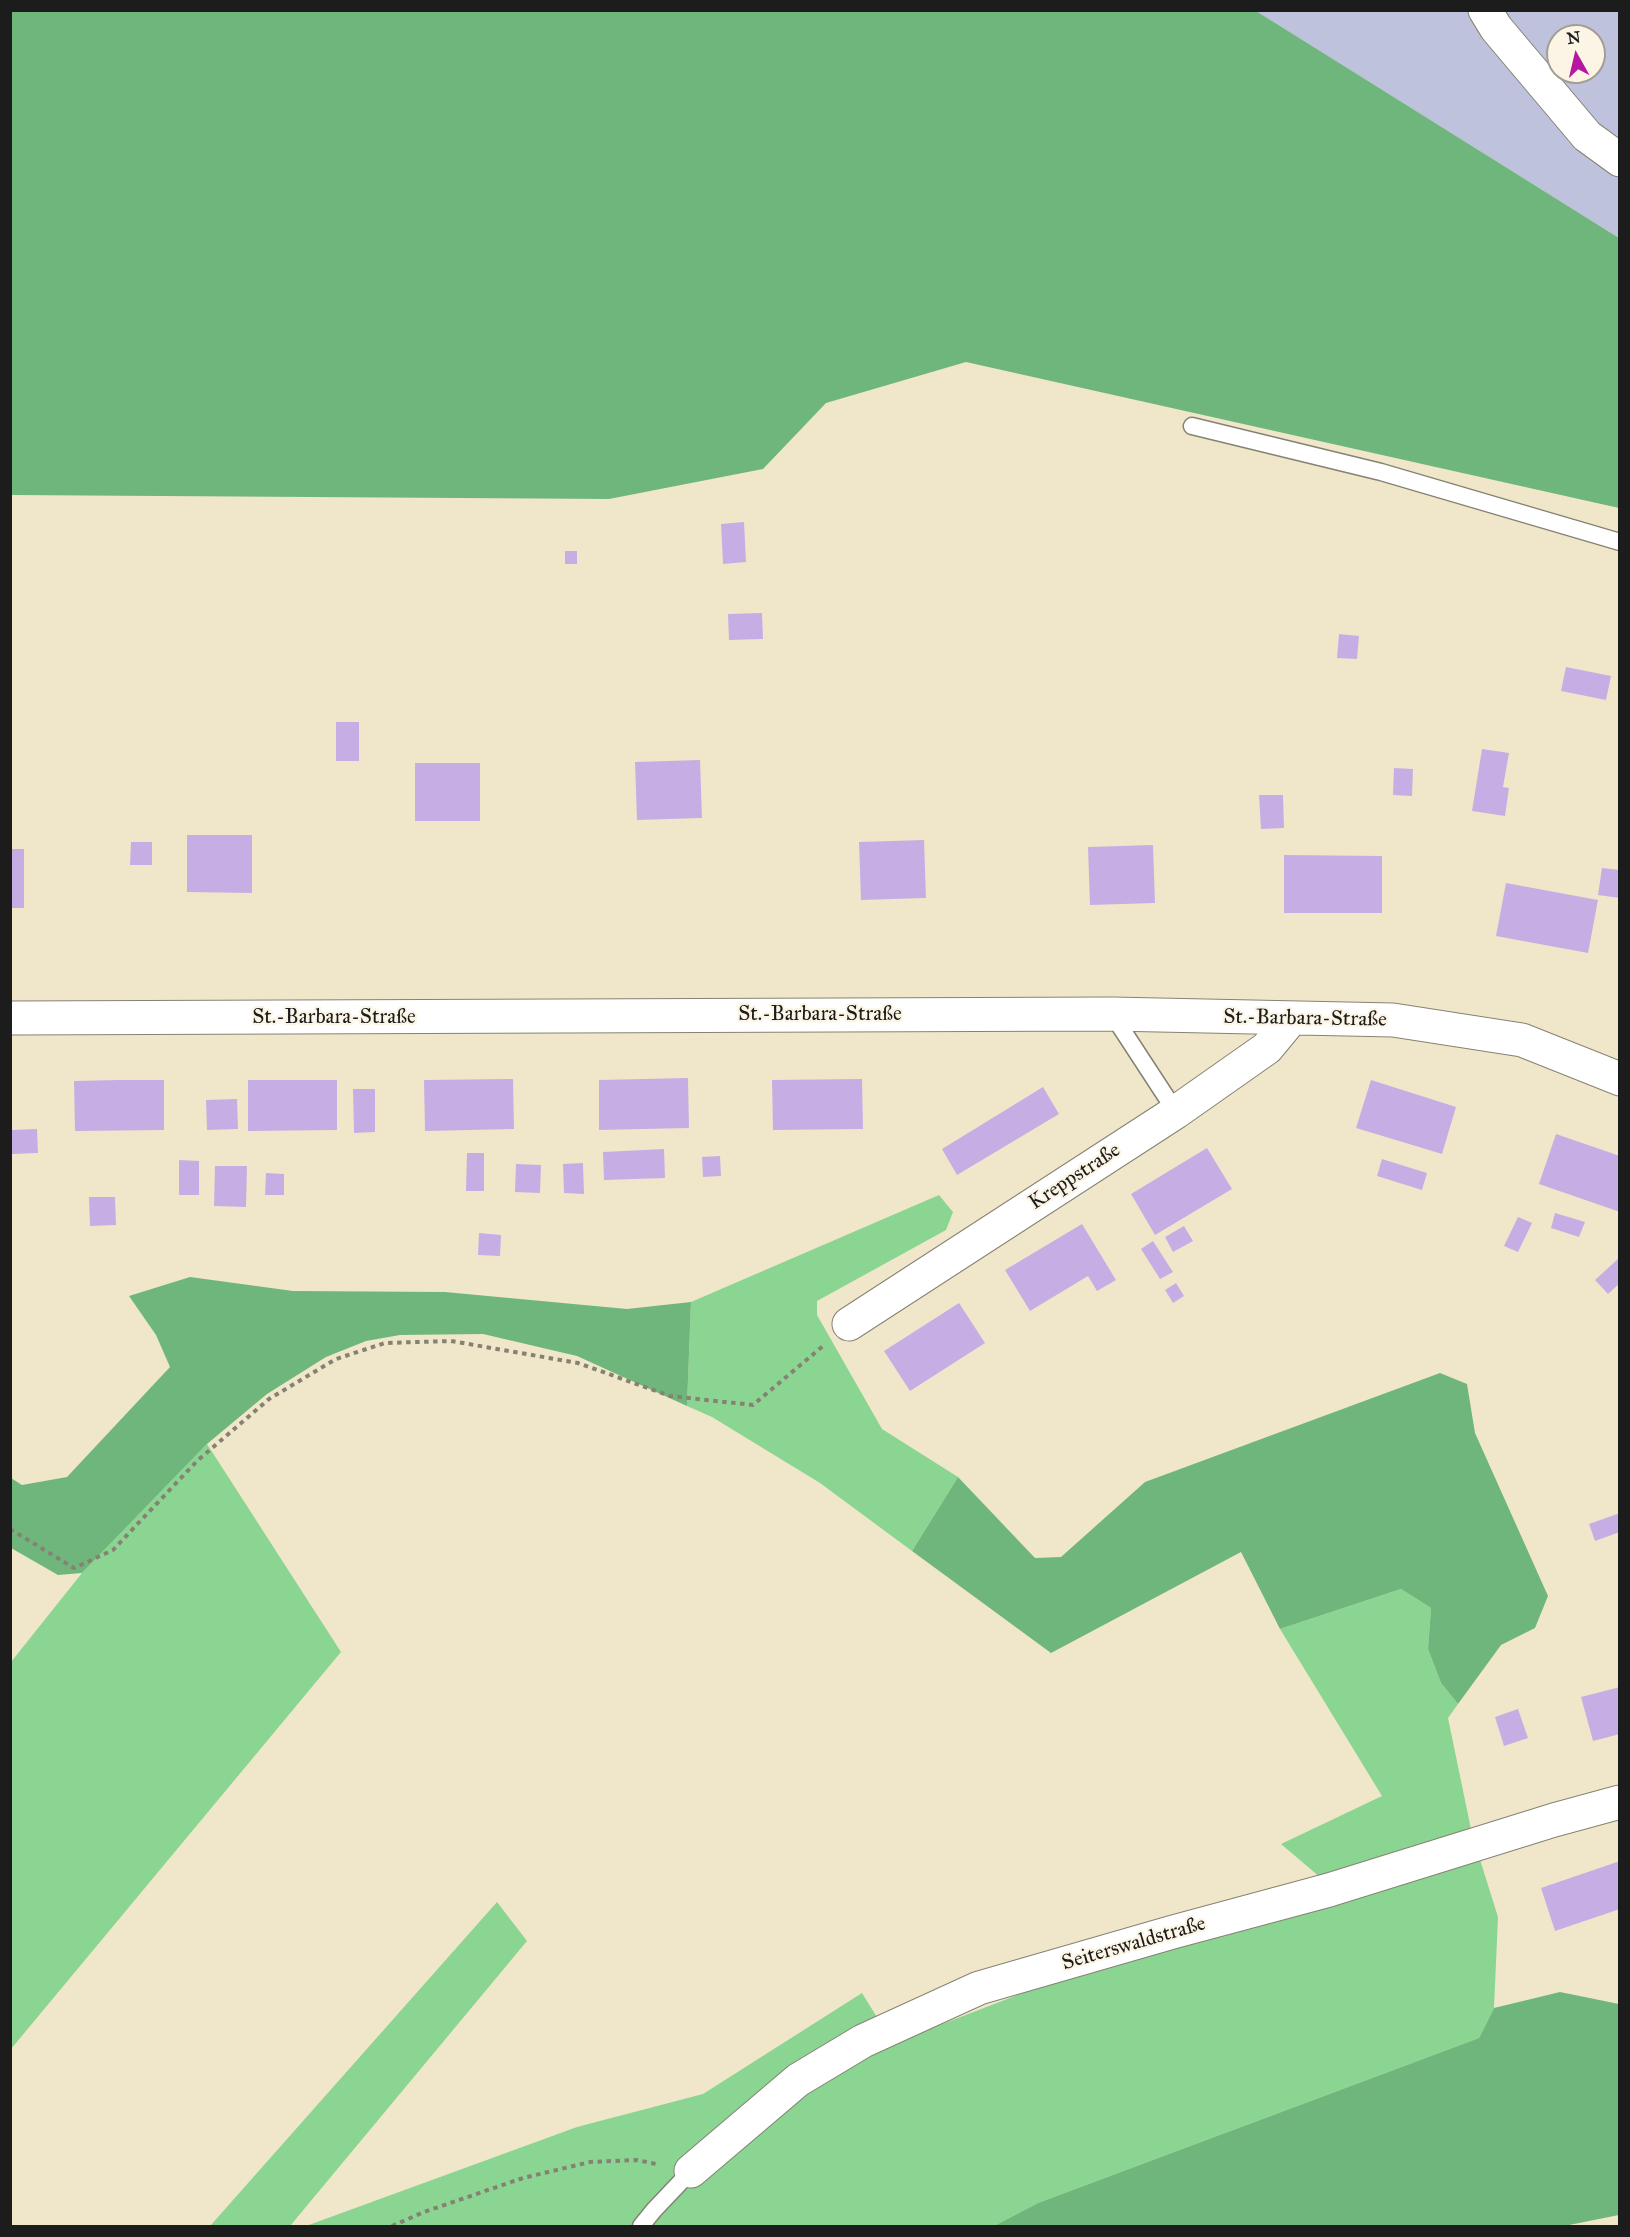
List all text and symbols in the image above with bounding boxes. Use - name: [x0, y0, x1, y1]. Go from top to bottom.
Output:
- north arrow: [1546, 24, 1606, 84]
- text: N: [1566, 27, 1582, 48]
- street label: St.-Barbara-Straße: [738, 1002, 902, 1028]
- street label: St.-Barbara-Straße: [252, 1005, 416, 1031]
- street label: St.-Barbara-Straße: [1223, 1005, 1387, 1033]
- street label: Kreppstraße: [1025, 1138, 1125, 1216]
- street label: Seiterswaldstraße: [1059, 1911, 1209, 1977]

